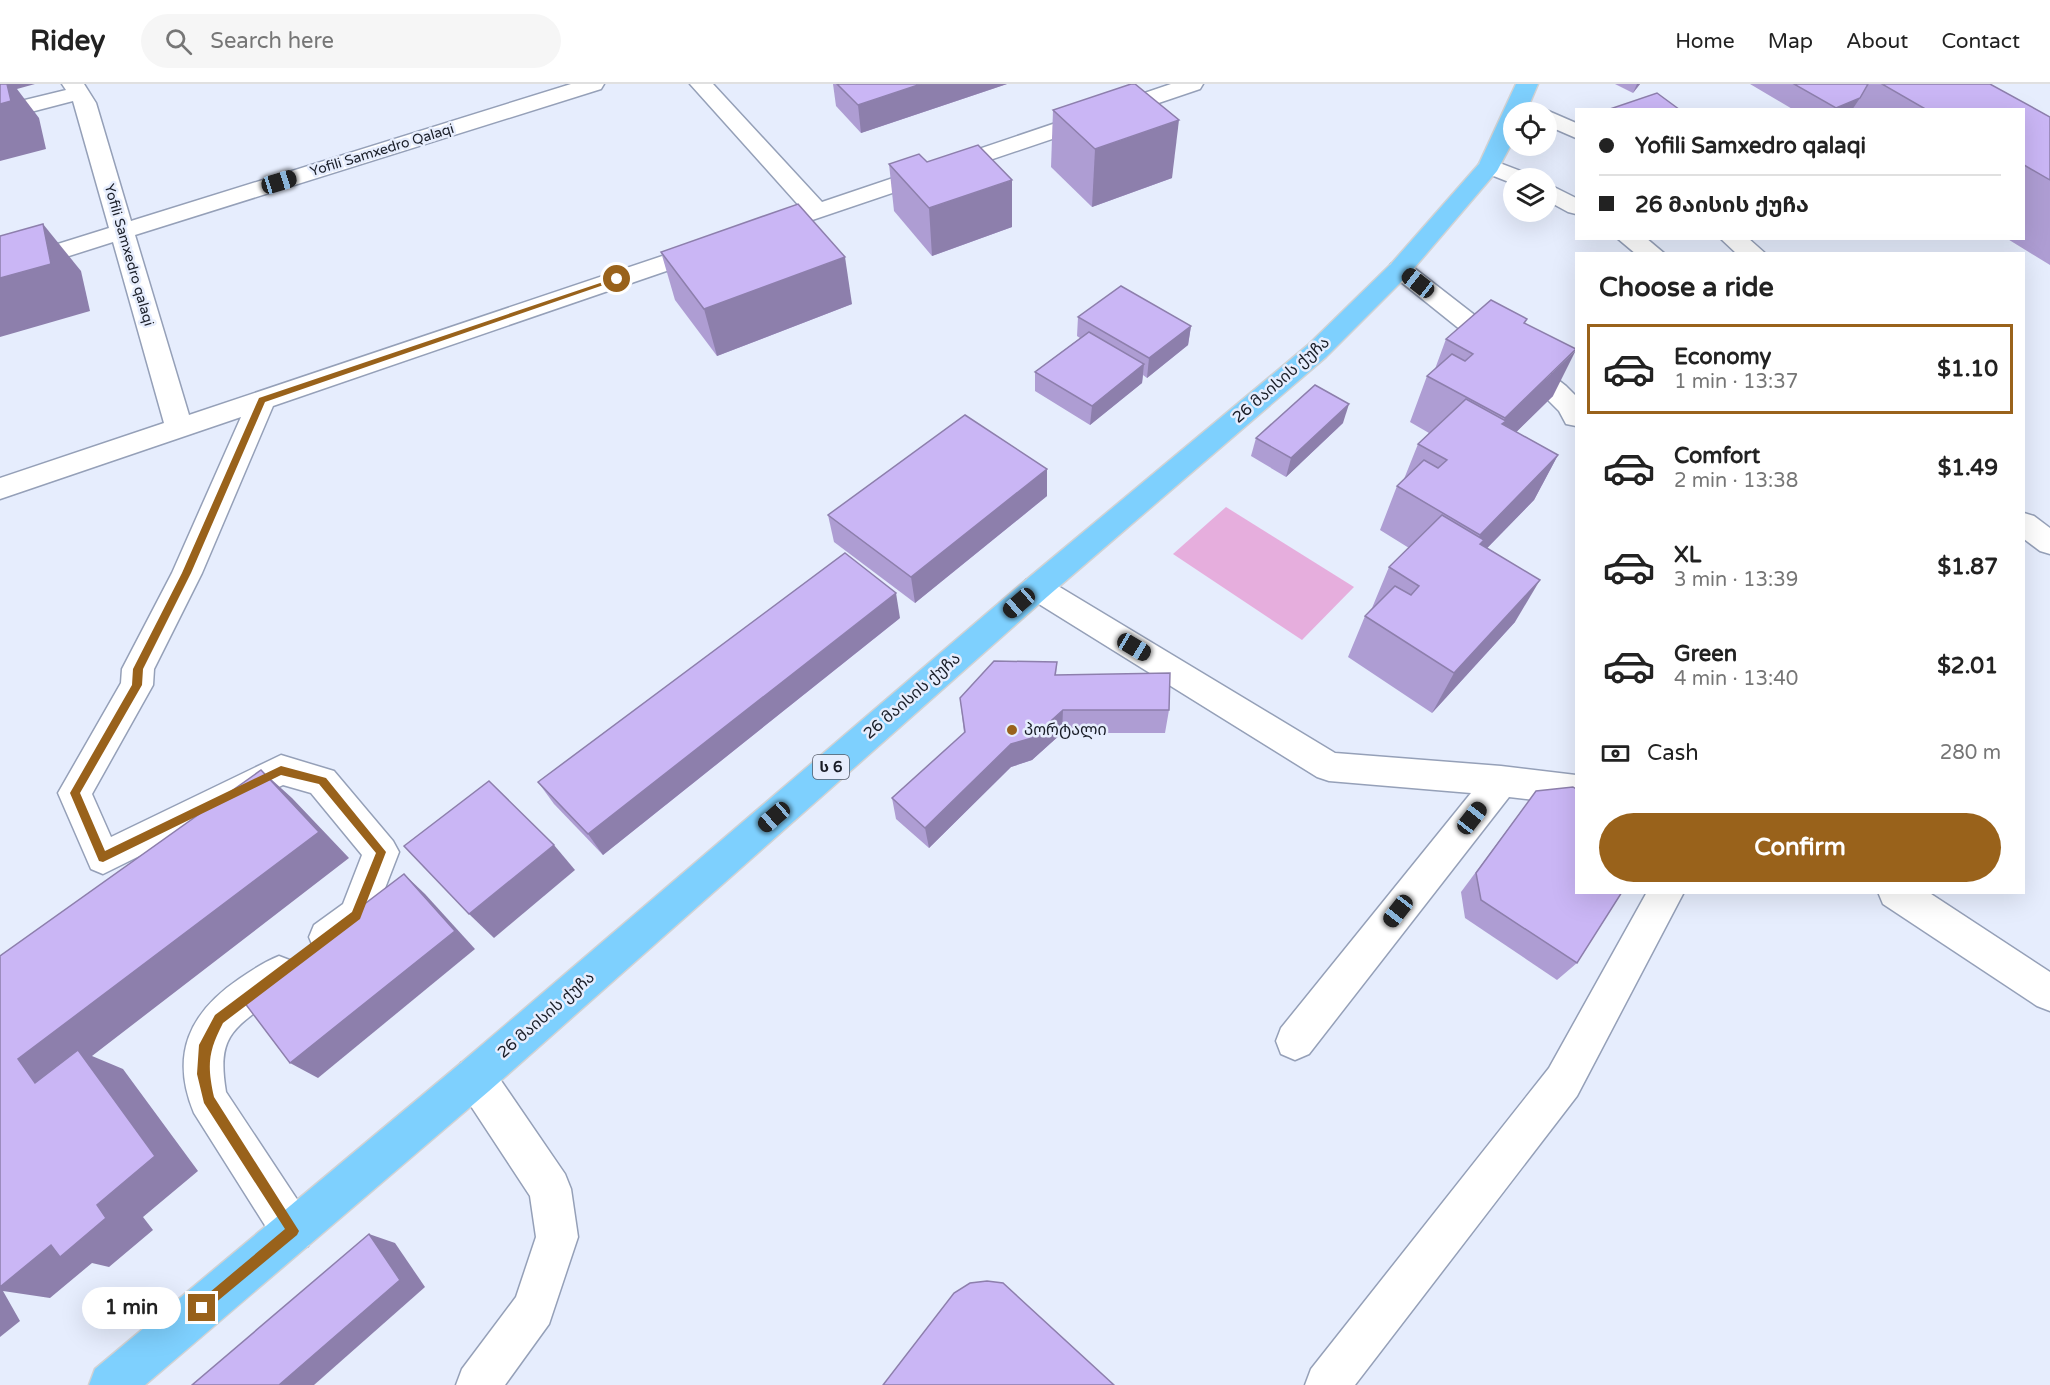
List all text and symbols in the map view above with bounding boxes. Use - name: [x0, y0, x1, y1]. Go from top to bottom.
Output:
- search box: [141, 14, 561, 68]
- text: Ridey: [30, 24, 105, 58]
- icon: search: [162, 25, 195, 58]
- text: Search here: [210, 28, 334, 54]
- text: Home: [1675, 29, 1735, 54]
- text: Map: [1768, 29, 1813, 54]
- text: About: [1846, 29, 1908, 54]
- text: Contact: [1941, 29, 2020, 54]
- map controls: [1503, 102, 1557, 222]
- button: locate: [1503, 102, 1557, 156]
- street label: Yofili Samxedro Qalaqi: [308, 120, 456, 180]
- text: Yofili Samxedro qalaqi: [1635, 133, 1866, 159]
- car: [259, 168, 299, 196]
- button: layers: [1503, 168, 1557, 222]
- street label: Yofili Samxedro qalaqi: [101, 182, 157, 328]
- text: 26 მაისის ქუჩა: [1635, 192, 1809, 218]
- route start: [603, 265, 630, 292]
- car: [1398, 265, 1438, 301]
- text: Choose a ride: [1599, 271, 1774, 304]
- street label: 26 მაისის ქუჩა: [1228, 332, 1334, 428]
- icon: car: [1602, 342, 1656, 396]
- text: Economy: [1674, 344, 1771, 370]
- text: $1.10: [1937, 356, 1998, 382]
- text: 1 min · 13:37: [1674, 370, 1798, 394]
- icon: car: [1602, 441, 1656, 495]
- text: Comfort: [1674, 443, 1760, 469]
- text: $1.49: [1938, 455, 1998, 481]
- text: 2 min · 13:38: [1674, 469, 1798, 493]
- icon: car: [1602, 540, 1656, 594]
- text: XL: [1674, 542, 1701, 568]
- text: $1.87: [1937, 554, 1998, 580]
- text: 3 min · 13:39: [1674, 568, 1798, 592]
- car: [1000, 584, 1038, 622]
- car: [1114, 630, 1154, 664]
- icon: car: [1602, 639, 1656, 693]
- text: Green: [1674, 641, 1737, 667]
- street label: 26 მაისის ქუჩა: [859, 648, 965, 744]
- text: $2.01: [1937, 653, 1998, 679]
- text: 4 min · 13:40: [1674, 667, 1798, 691]
- place label: პორტალი: [1024, 720, 1107, 740]
- marker: პორტალი: [1005, 723, 1019, 737]
- icon: cash: [1599, 737, 1632, 770]
- text: Cash: [1647, 740, 1699, 766]
- text: 280 m: [1940, 741, 2001, 765]
- road number: ს 6: [813, 755, 849, 779]
- car: [755, 798, 793, 836]
- car: [1454, 798, 1490, 838]
- button: Confirm: [1599, 813, 2001, 882]
- car: [1380, 891, 1416, 931]
- street label: 26 მაისის ქუჩა: [493, 967, 599, 1063]
- callout: 1 min: [82, 1287, 181, 1329]
- route end: [188, 1294, 215, 1321]
- text: 1 min: [105, 1296, 158, 1320]

